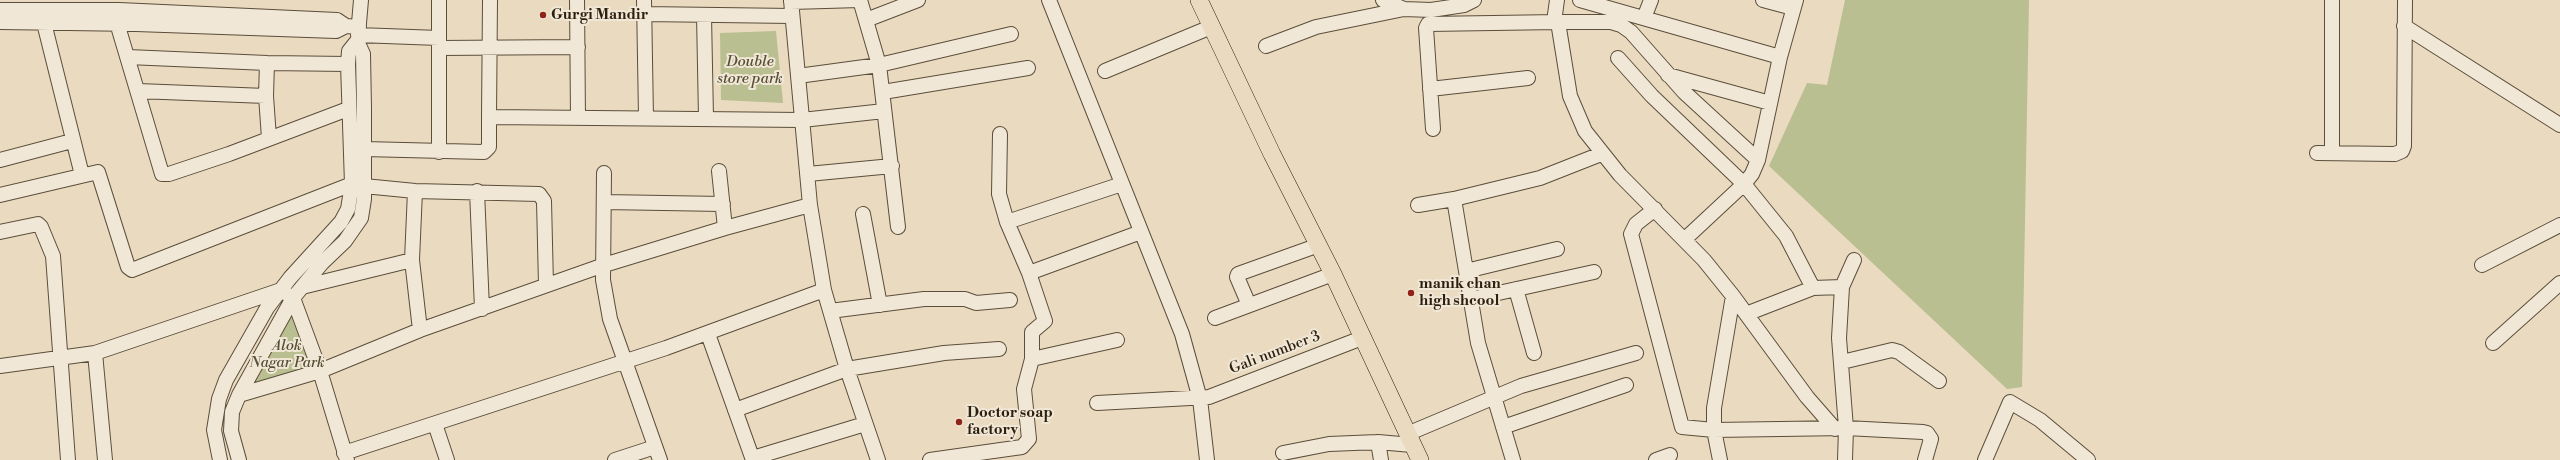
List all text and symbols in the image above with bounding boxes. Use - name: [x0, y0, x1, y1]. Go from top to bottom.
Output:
- place label: Gurgi Mandir: [551, 6, 648, 24]
- marker: Gurgi Mandir: [538, 10, 548, 20]
- park label: Double store park: [717, 53, 783, 88]
- place label: manik chan high shcool: [1419, 275, 1501, 310]
- marker: manik chan high shcool: [1406, 288, 1416, 298]
- street label: Gali number 3: [1227, 327, 1323, 379]
- park label: Alok Nagar Park: [249, 337, 325, 372]
- place label: Doctor soap factory: [967, 404, 1053, 439]
- marker: Doctor soap factory: [954, 417, 964, 427]

